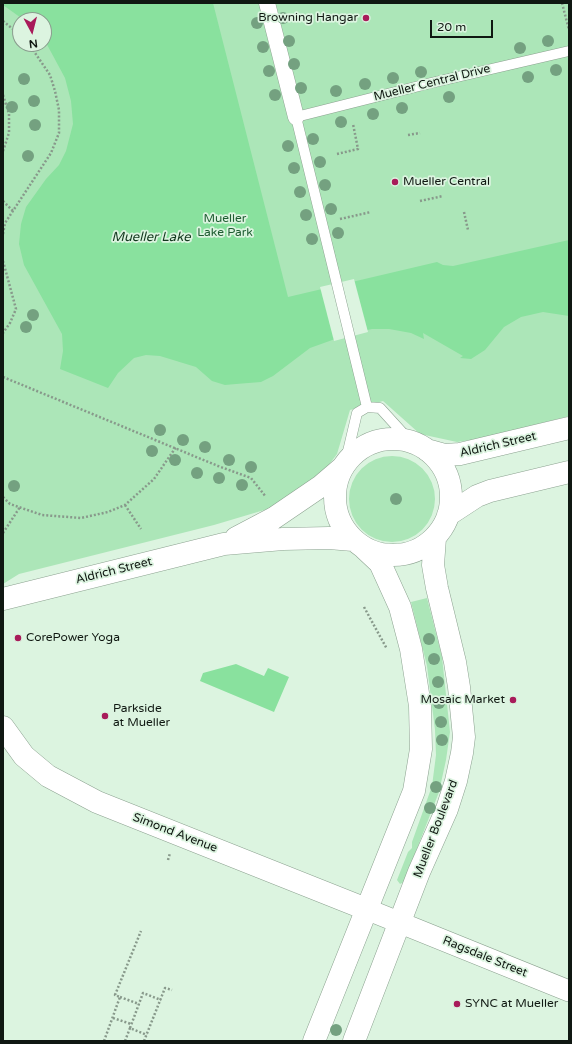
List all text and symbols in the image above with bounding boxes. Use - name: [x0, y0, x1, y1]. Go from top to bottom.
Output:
- place label: Browning Hangar: [258, 11, 358, 25]
- north arrow: [12, 12, 52, 52]
- scale bar: [432, 12, 495, 38]
- marker: Browning Hangar: [361, 13, 371, 23]
- text: 20 m: [437, 20, 466, 34]
- text: N: [28, 36, 39, 50]
- street label: Mueller Central Drive: [372, 62, 492, 104]
- place label: Mueller Central: [403, 175, 490, 189]
- marker: Mueller Central: [390, 177, 400, 187]
- park label: Mueller Lake Park: [197, 212, 253, 240]
- water label: Mueller Lake: [112, 230, 190, 246]
- street label: Aldrich Street: [458, 429, 538, 461]
- street label: Aldrich Street: [74, 555, 154, 587]
- place label: CorePower Yoga: [26, 631, 120, 645]
- marker: CorePower Yoga: [13, 633, 23, 643]
- place label: Mosaic Market: [421, 693, 505, 707]
- marker: Mosaic Market: [508, 695, 518, 705]
- place label: Parkside at Mueller: [113, 702, 170, 730]
- marker: Parkside at Mueller: [100, 711, 110, 721]
- street label: Mueller Boulevard: [411, 778, 461, 880]
- street label: Simond Avenue: [131, 810, 219, 856]
- street label: Ragsdale Street: [441, 933, 529, 981]
- place label: SYNC at Mueller: [465, 997, 558, 1011]
- marker: SYNC at Mueller: [452, 999, 462, 1009]

